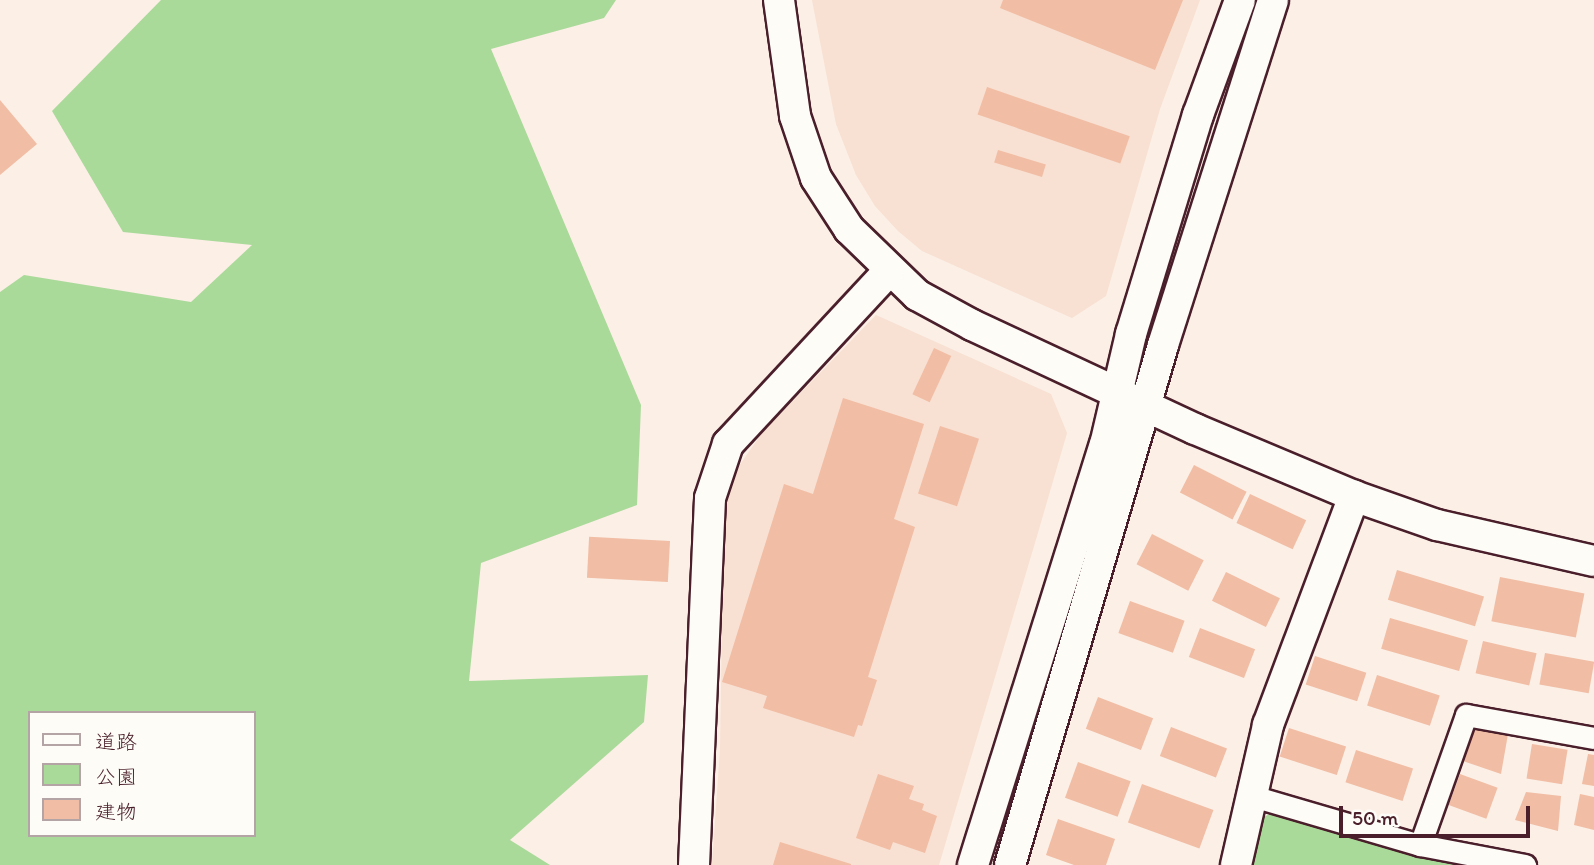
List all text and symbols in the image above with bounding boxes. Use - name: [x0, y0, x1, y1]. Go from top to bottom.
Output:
- legend: [28, 711, 256, 837]
- text: 道路: [95, 729, 137, 754]
- text: 公園: [95, 764, 137, 789]
- scale bar: [1342, 792, 1533, 836]
- text: 建物: [95, 799, 137, 824]
- text: 50 m: [1352, 805, 1398, 830]

